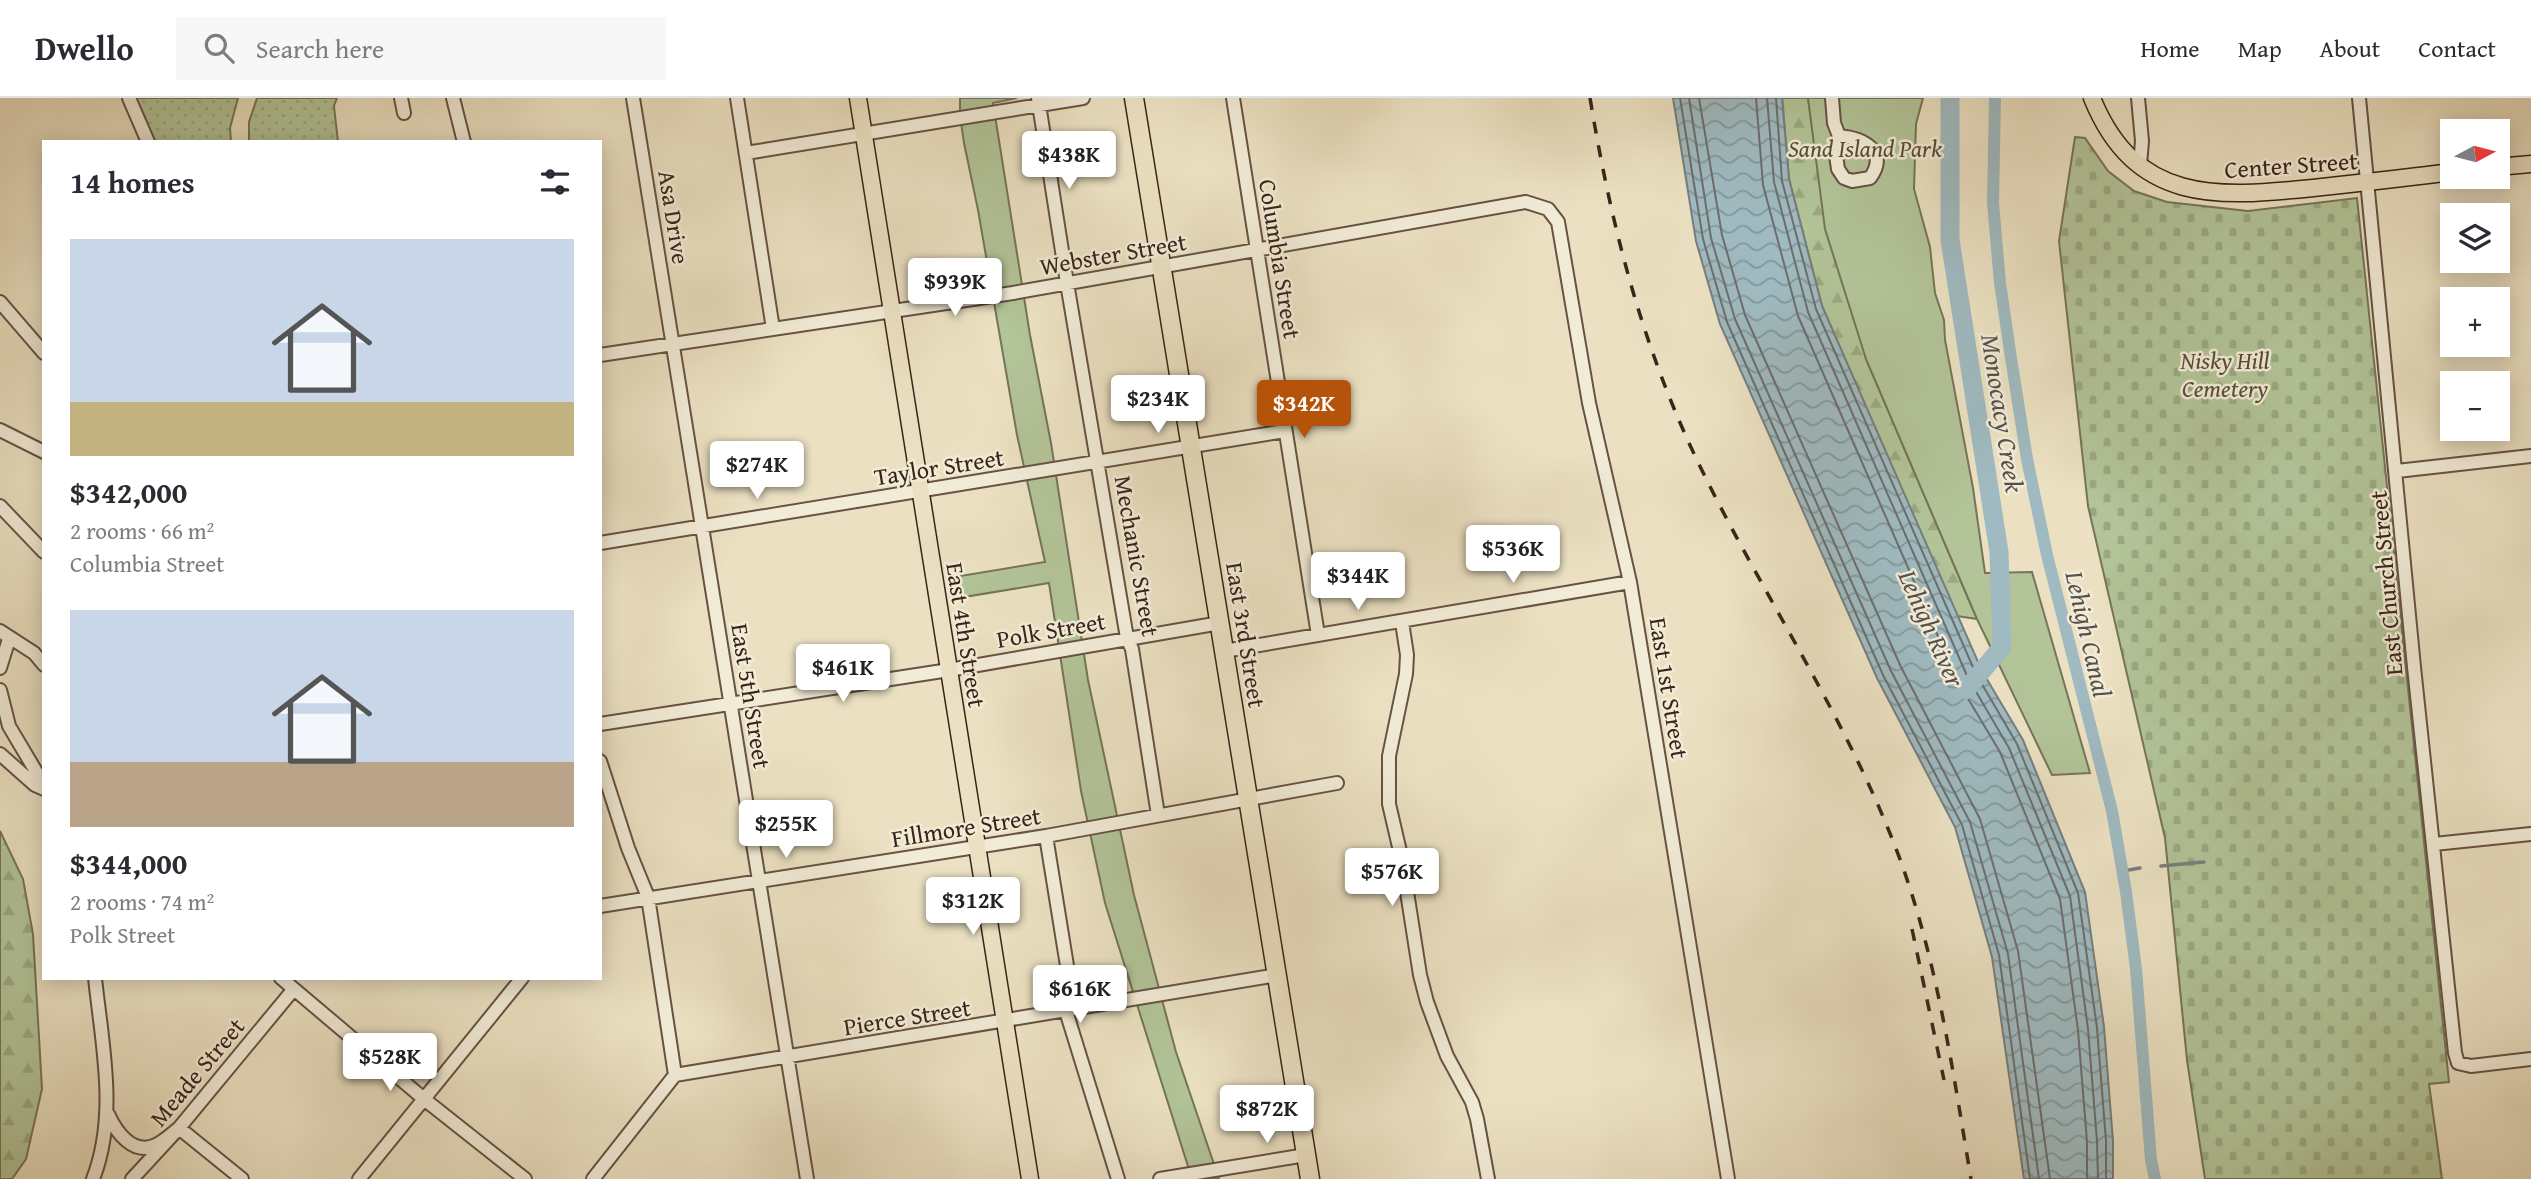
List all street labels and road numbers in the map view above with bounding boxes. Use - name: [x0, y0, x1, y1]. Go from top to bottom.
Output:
- street label: Center Street: [2223, 143, 2359, 187]
- street label: Asa Drive: [649, 168, 699, 266]
- street label: Columbia Street: [1250, 177, 1310, 342]
- street label: Webster Street: [1037, 224, 1190, 284]
- street label: Taylor Street: [872, 439, 1007, 495]
- street label: Mechanic Street: [1106, 473, 1168, 640]
- street label: East Church Street: [2360, 489, 2412, 677]
- street label: East 4th Street: [937, 560, 995, 710]
- street label: East 3rd Street: [1217, 560, 1275, 711]
- street label: Polk Street: [994, 603, 1109, 657]
- street label: East 1st Street: [1641, 615, 1697, 762]
- street label: East 5th Street: [722, 621, 780, 771]
- street label: Fillmore Street: [889, 798, 1044, 856]
- street label: Pierce Street: [841, 990, 974, 1044]
- street label: Meade Street: [141, 1010, 253, 1134]

